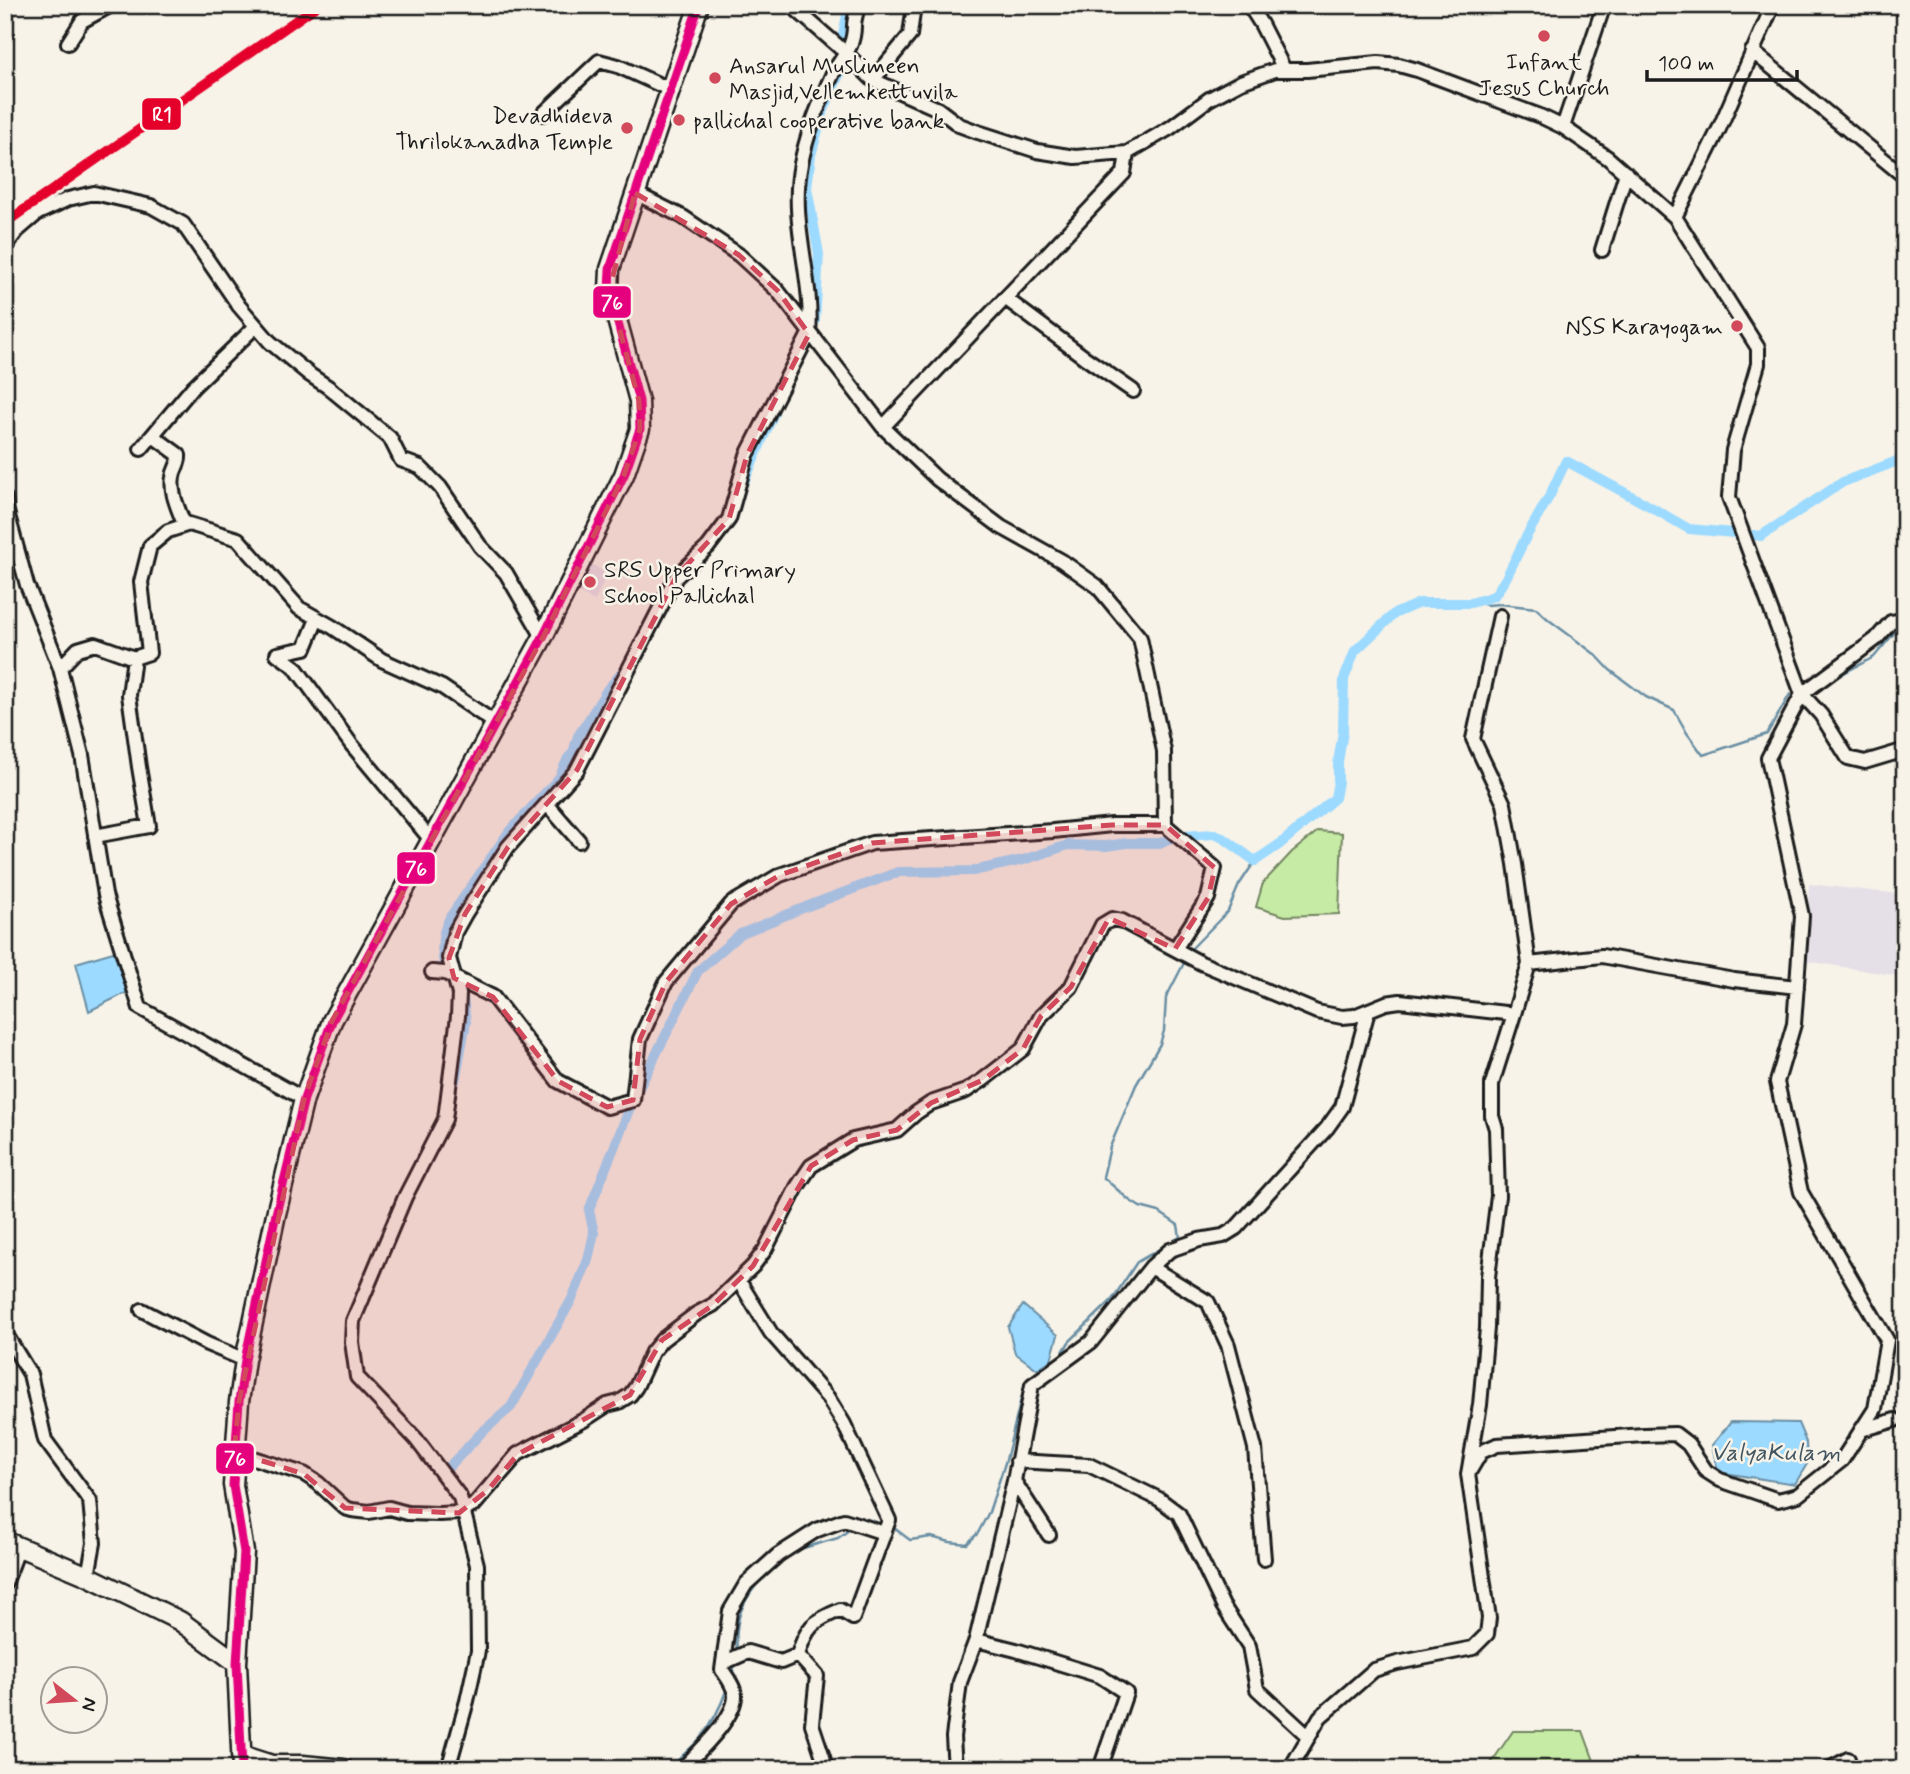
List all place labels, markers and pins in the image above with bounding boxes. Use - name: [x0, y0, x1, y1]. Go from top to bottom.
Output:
- marker: Infant Jesus Church: [1536, 28, 1552, 44]
- place label: Infant Jesus Church: [1478, 48, 1610, 104]
- place label: Ansarul Muslimeen Masjid,Vellemkettuvila: [729, 52, 958, 108]
- marker: Ansarul Muslimeen Masjid,Vellemkettuvila: [707, 70, 723, 86]
- place label: Devadhideva Thrilokanadha Temple: [395, 102, 613, 158]
- place label: pallichal cooperative bank: [693, 107, 944, 137]
- marker: pallichal cooperative bank: [671, 112, 687, 128]
- marker: Devadhideva Thrilokanadha Temple: [619, 120, 635, 136]
- place label: NSS Karayogam: [1565, 313, 1723, 343]
- marker: NSS Karayogam: [1729, 318, 1745, 334]
- place label: SRS Upper Primary School Pallichal: [604, 556, 796, 612]
- marker: SRS Upper Primary School Pallichal: [582, 574, 598, 590]

